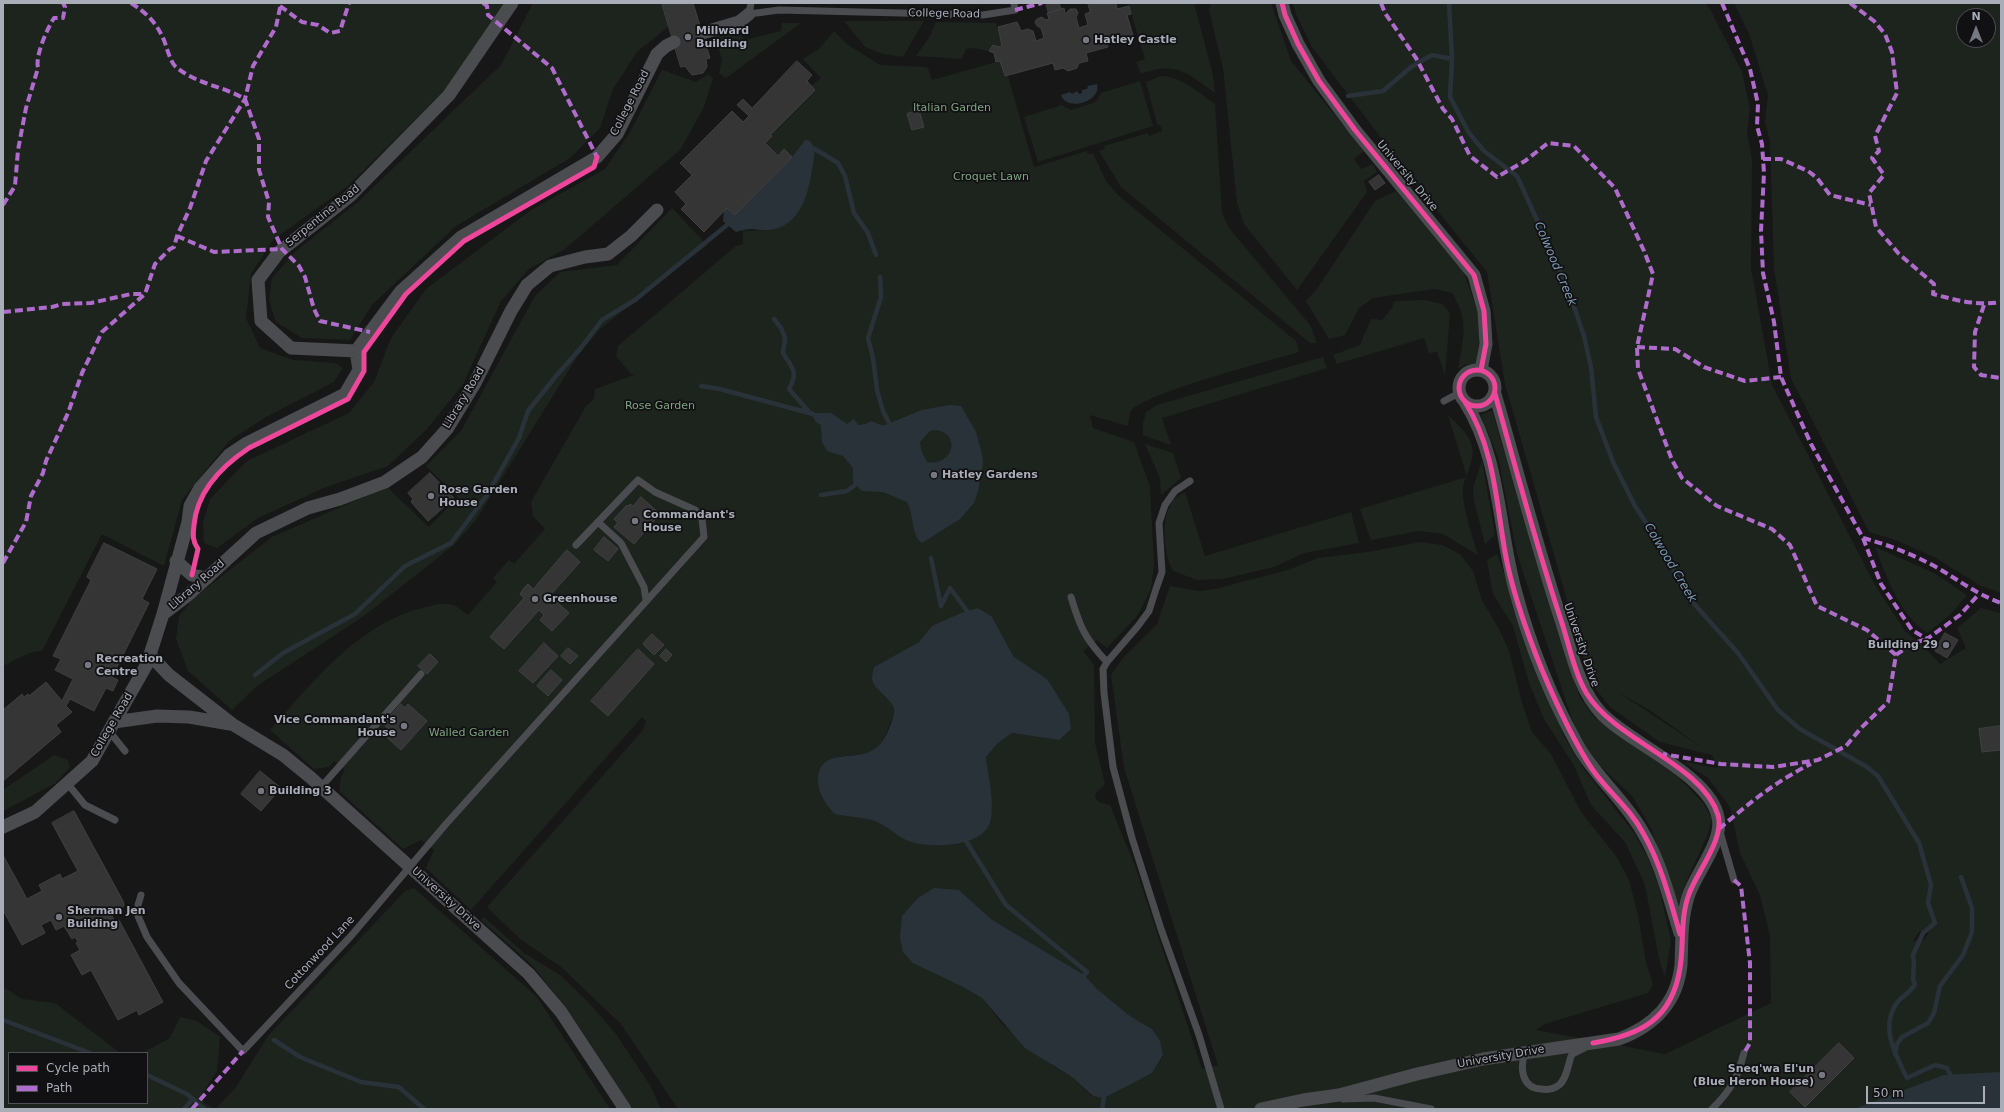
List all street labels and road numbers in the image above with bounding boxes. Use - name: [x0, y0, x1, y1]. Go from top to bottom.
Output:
- street label: College Road: [908, 7, 980, 21]
- street label: College Road: [608, 68, 652, 138]
- street label: University Drive: [1374, 138, 1440, 214]
- street label: Serpentine Road: [283, 182, 363, 250]
- street label: Library Road: [440, 365, 488, 431]
- street label: Library Road: [166, 557, 228, 613]
- street label: University Drive: [1560, 601, 1602, 689]
- street label: College Road: [88, 690, 136, 760]
- street label: University Drive: [409, 865, 483, 933]
- street label: Cottonwood Lane: [282, 913, 358, 993]
- street label: University Drive: [1456, 1043, 1546, 1071]

